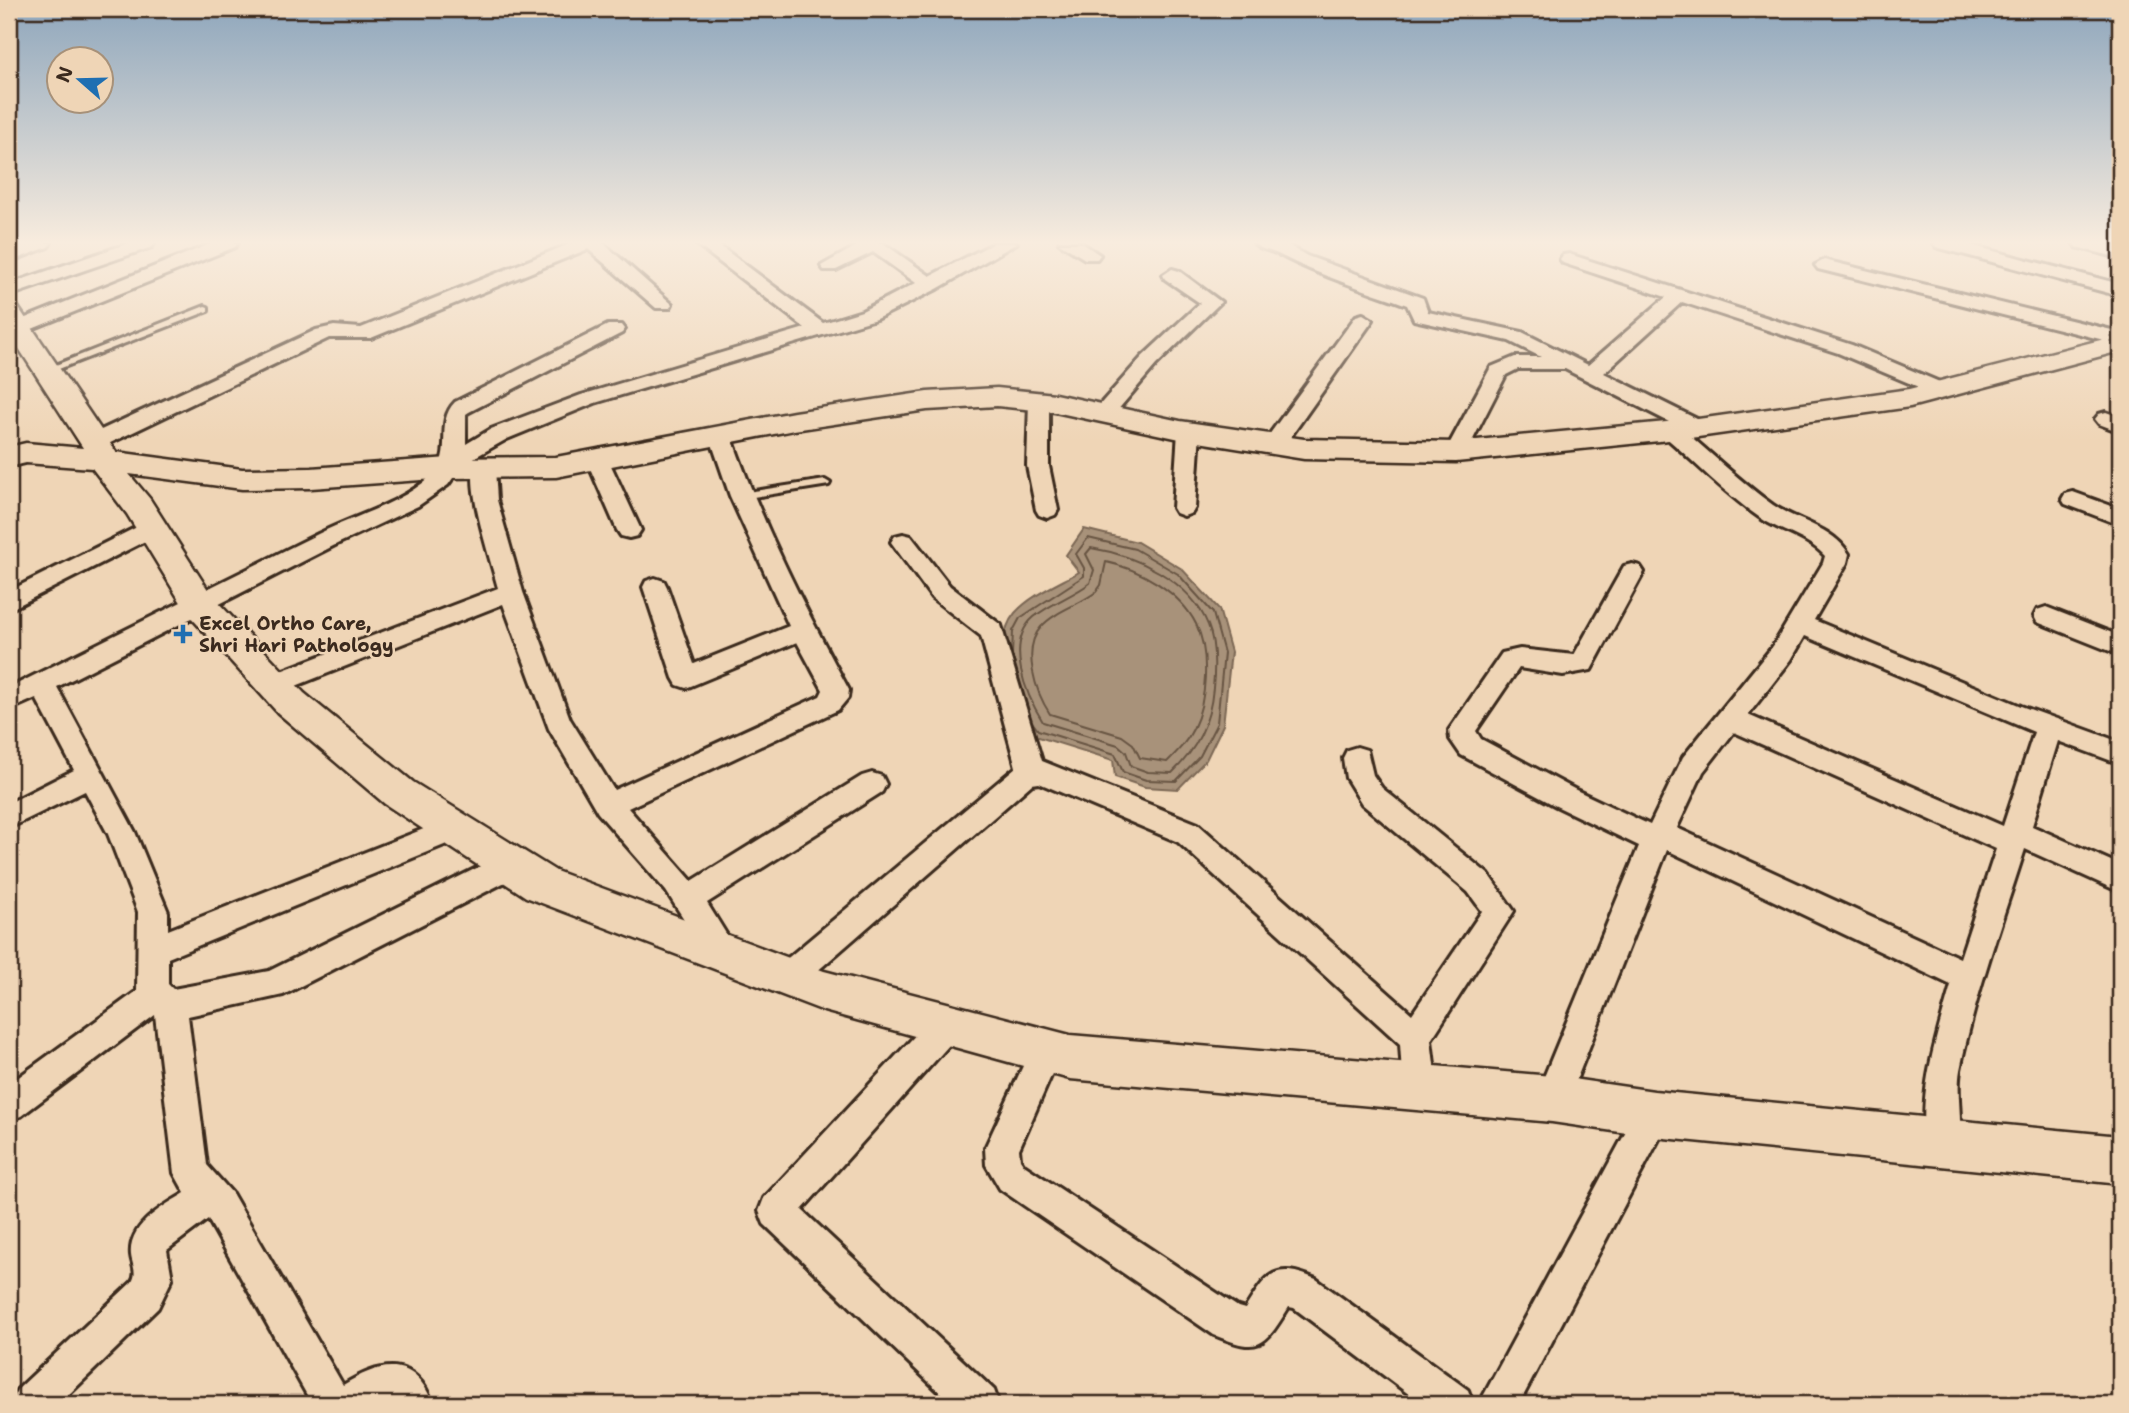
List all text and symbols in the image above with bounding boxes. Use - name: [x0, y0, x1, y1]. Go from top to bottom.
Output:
- north arrow: [46, 46, 116, 116]
- text: N: [50, 63, 79, 86]
- place label: Excel Ortho Care, Shri Hari Pathology: [199, 611, 394, 658]
- marker: Excel Ortho Care, Shri Hari Pathology: [173, 624, 193, 644]

